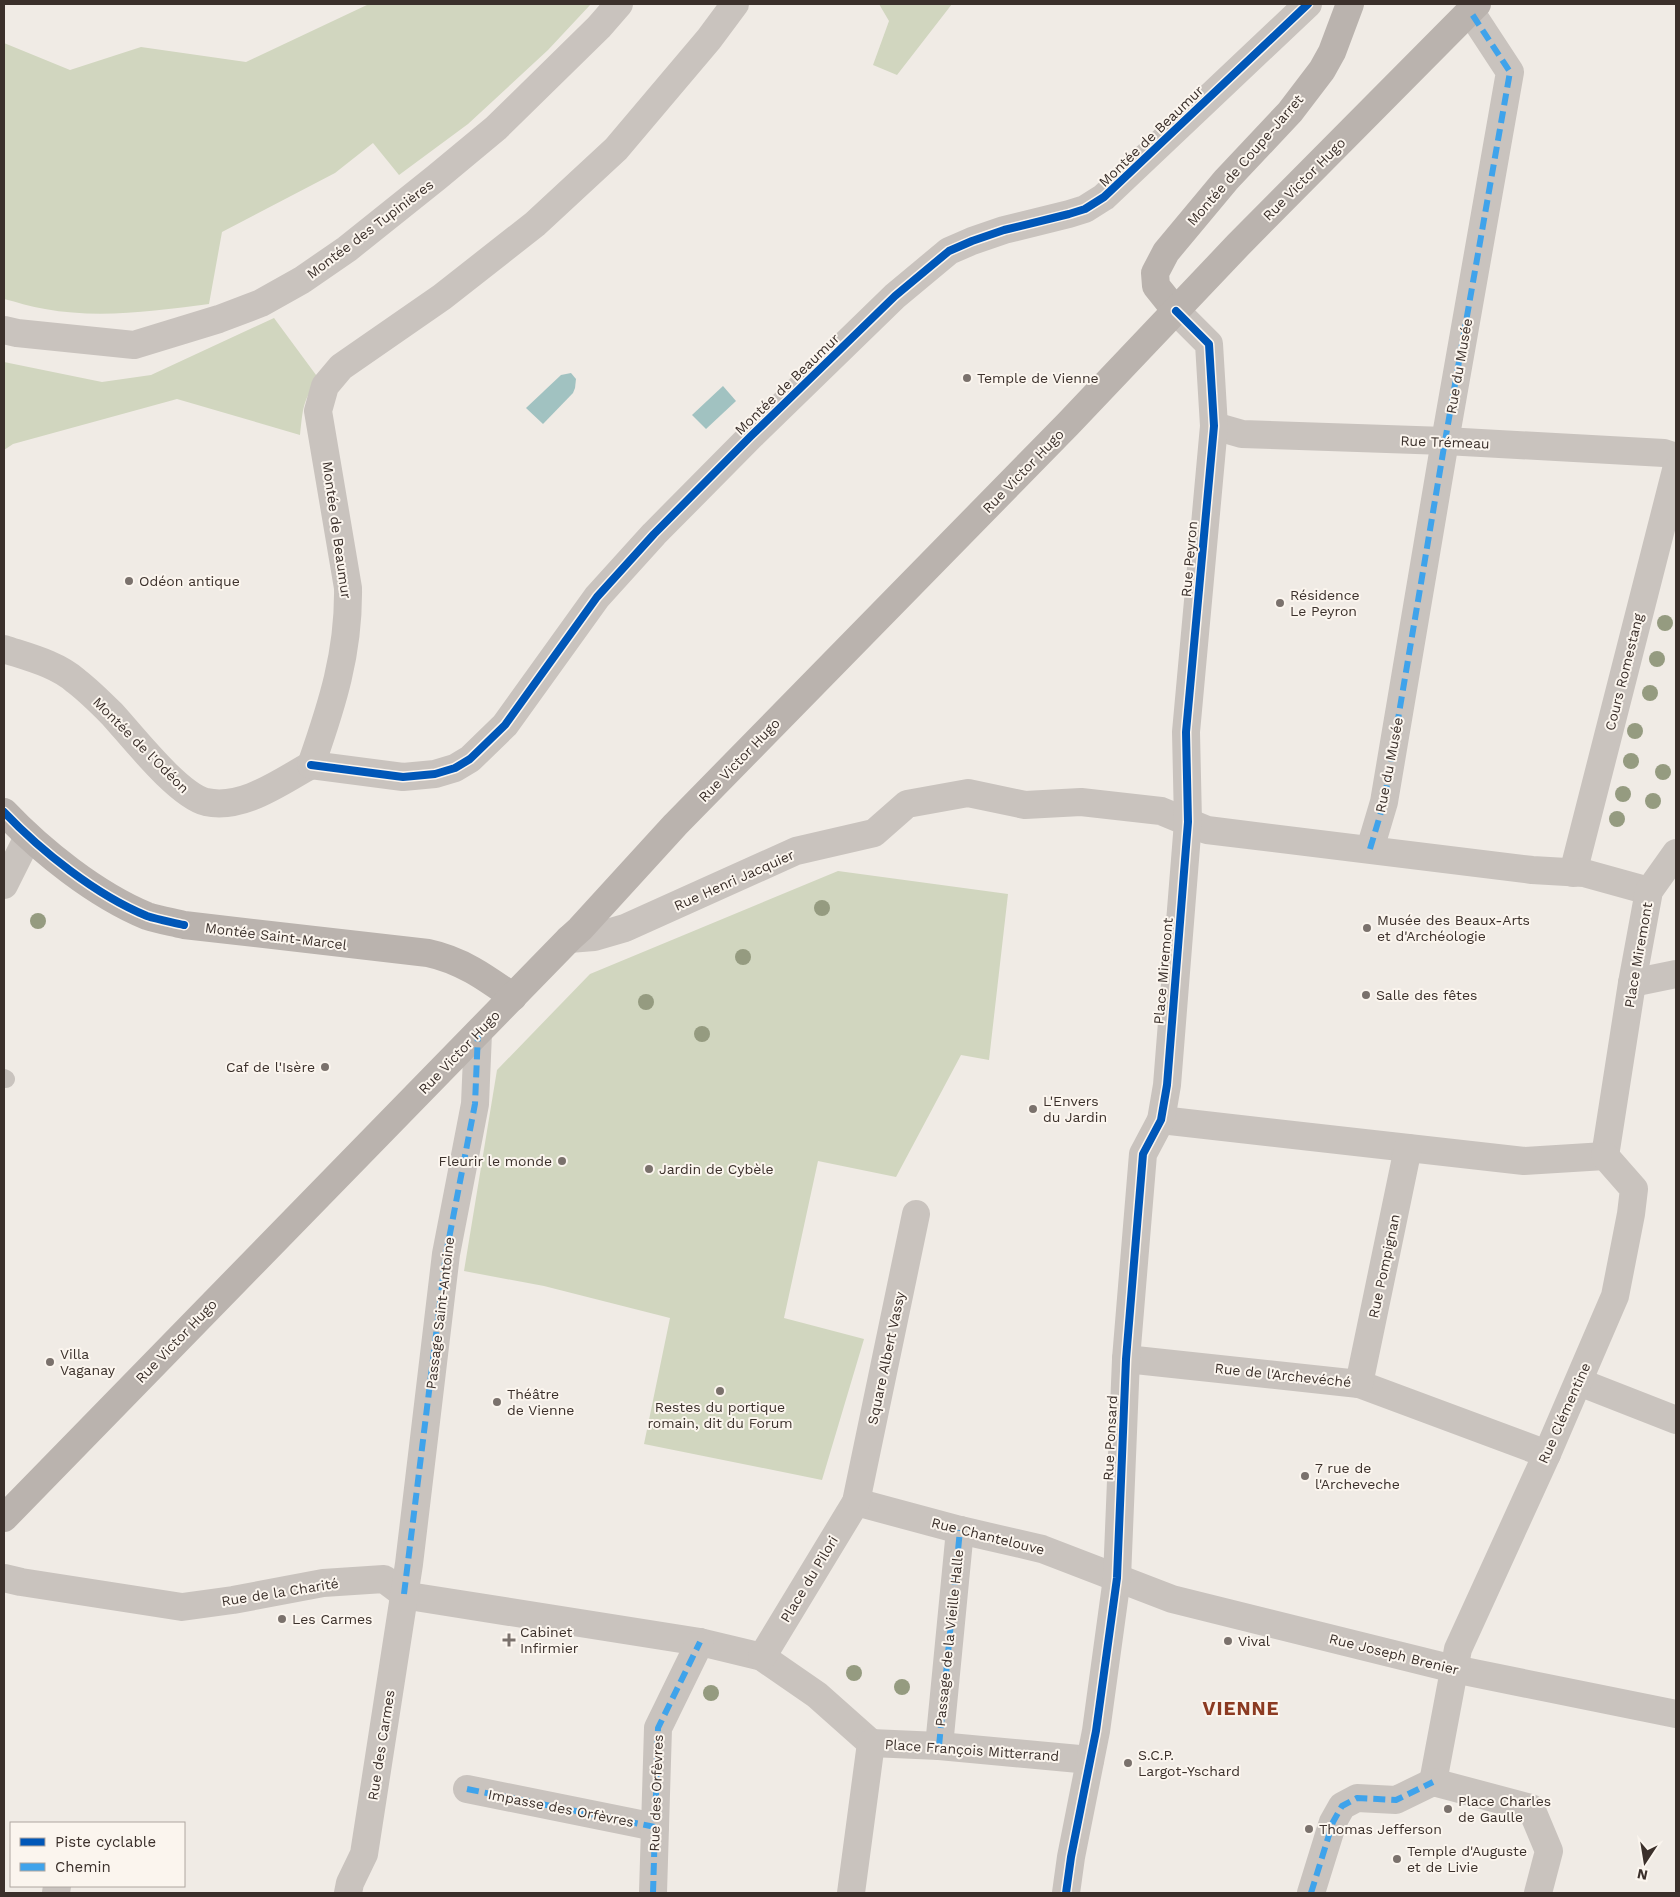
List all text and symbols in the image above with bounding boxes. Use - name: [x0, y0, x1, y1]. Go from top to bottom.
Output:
- street label: Montée de Beaumur: [1096, 82, 1207, 190]
- street label: Montée de Coupe-Jarret: [1184, 91, 1306, 229]
- street label: Rue Victor Hugo: [1259, 134, 1349, 224]
- street label: Montée des Tupinières: [304, 176, 436, 282]
- street label: Rue du Musée: [1443, 317, 1475, 415]
- street label: Montée de Beaumur: [732, 330, 843, 438]
- place label: Temple de Vienne: [977, 370, 1099, 386]
- marker: Temple de Vienne: [961, 372, 973, 384]
- street label: Rue Victor Hugo: [979, 426, 1067, 516]
- street label: Rue Trémeau: [1400, 432, 1490, 452]
- street label: Montée de Beaumur: [319, 460, 355, 600]
- street label: Rue Peyron: [1178, 520, 1200, 598]
- place label: Odéon antique: [139, 573, 240, 589]
- marker: Odéon antique: [123, 575, 135, 587]
- place label: Résidence Le Peyron: [1290, 587, 1360, 619]
- marker: Résidence Le Peyron: [1274, 597, 1286, 609]
- street label: Cours Romestang: [1602, 611, 1646, 732]
- street label: Montée de l'Odéon: [90, 694, 192, 796]
- street label: Rue Victor Hugo: [695, 715, 783, 805]
- street label: Rue du Musée: [1372, 716, 1406, 814]
- street label: Rue Henri Jacquier: [671, 846, 797, 914]
- street label: Place Miremont: [1621, 901, 1655, 1009]
- place label: Musée des Beaux-Arts et d'Archéologie: [1377, 912, 1530, 944]
- street label: Place Miremont: [1150, 917, 1176, 1025]
- street label: Montée Saint-Marcel: [204, 919, 349, 953]
- marker: Musée des Beaux-Arts et d'Archéologie: [1361, 922, 1373, 934]
- place label: Salle des fêtes: [1376, 987, 1477, 1003]
- marker: Salle des fêtes: [1360, 989, 1372, 1001]
- street label: Rue Victor Hugo: [415, 1007, 503, 1097]
- place label: Caf de l'Isère: [226, 1059, 315, 1075]
- marker: Caf de l'Isère: [319, 1061, 331, 1073]
- place label: L'Envers du Jardin: [1043, 1093, 1107, 1125]
- marker: L'Envers du Jardin: [1027, 1103, 1039, 1115]
- place label: Fleurir le monde: [438, 1153, 552, 1169]
- marker: Fleurir le monde: [556, 1155, 568, 1167]
- place label: Jardin de Cybèle: [659, 1161, 774, 1177]
- marker: Jardin de Cybèle: [643, 1163, 655, 1175]
- street label: Rue Pompignan: [1365, 1212, 1403, 1320]
- street label: Passage Saint-Antoine: [423, 1236, 457, 1390]
- street label: Square Albert Vassy: [864, 1289, 908, 1426]
- street label: Rue Victor Hugo: [132, 1296, 220, 1386]
- place label: Villa Vaganay: [60, 1346, 116, 1378]
- marker: Villa Vaganay: [44, 1356, 56, 1368]
- street label: Rue de l'Archevéché: [1214, 1360, 1352, 1390]
- street label: Rue Clémentine: [1535, 1360, 1593, 1466]
- marker: Restes du portique romain, dit du Forum: [714, 1385, 726, 1397]
- place label: Théâtre de Vienne: [507, 1386, 574, 1418]
- street label: Rue Ponsard: [1100, 1395, 1120, 1481]
- marker: Théâtre de Vienne: [491, 1396, 503, 1408]
- place label: Restes du portique romain, dit du Forum: [647, 1399, 793, 1431]
- place label: 7 rue de l'Archeveche: [1315, 1460, 1400, 1492]
- marker: 7 rue de l'Archeveche: [1299, 1470, 1311, 1482]
- street label: Rue Chantelouve: [930, 1514, 1046, 1558]
- street label: Place du Pilori: [777, 1533, 841, 1625]
- street label: Passage de la Vieille Halle: [932, 1549, 966, 1727]
- street label: Rue de la Charité: [220, 1575, 340, 1609]
- place label: Les Carmes: [292, 1611, 372, 1627]
- marker: Les Carmes: [276, 1613, 288, 1625]
- place label: Cabinet Infirmier: [520, 1624, 579, 1656]
- street label: Rue Joseph Brenier: [1327, 1630, 1461, 1678]
- marker: Cabinet Infirmier: [502, 1633, 516, 1647]
- place label: Vival: [1238, 1633, 1271, 1649]
- marker: Vival: [1222, 1635, 1234, 1647]
- street label: Rue des Carmes: [364, 1689, 398, 1801]
- district label: VIENNE: [1202, 1697, 1280, 1720]
- street label: Rue des Orfèvres: [646, 1734, 666, 1852]
- street label: Place François Mitterrand: [884, 1736, 1060, 1764]
- place label: S.C.P. Largot-Yschard: [1138, 1747, 1240, 1779]
- marker: S.C.P. Largot-Yschard: [1122, 1757, 1134, 1769]
- street label: Impasse des Orfèvres: [487, 1786, 635, 1830]
- place label: Place Charles de Gaulle: [1458, 1793, 1551, 1825]
- marker: Place Charles de Gaulle: [1442, 1803, 1454, 1815]
- place label: Thomas Jefferson: [1319, 1821, 1442, 1837]
- legend: [10, 1822, 185, 1887]
- marker: Thomas Jefferson: [1303, 1823, 1315, 1835]
- text: Piste cyclable: [55, 1833, 156, 1851]
- north arrow: [1620, 1837, 1670, 1887]
- place label: Temple d'Auguste et de Livie: [1407, 1843, 1527, 1875]
- marker: Temple d'Auguste et de Livie: [1391, 1853, 1403, 1865]
- text: Chemin: [55, 1858, 111, 1876]
- text: N: [1636, 1866, 1649, 1884]

